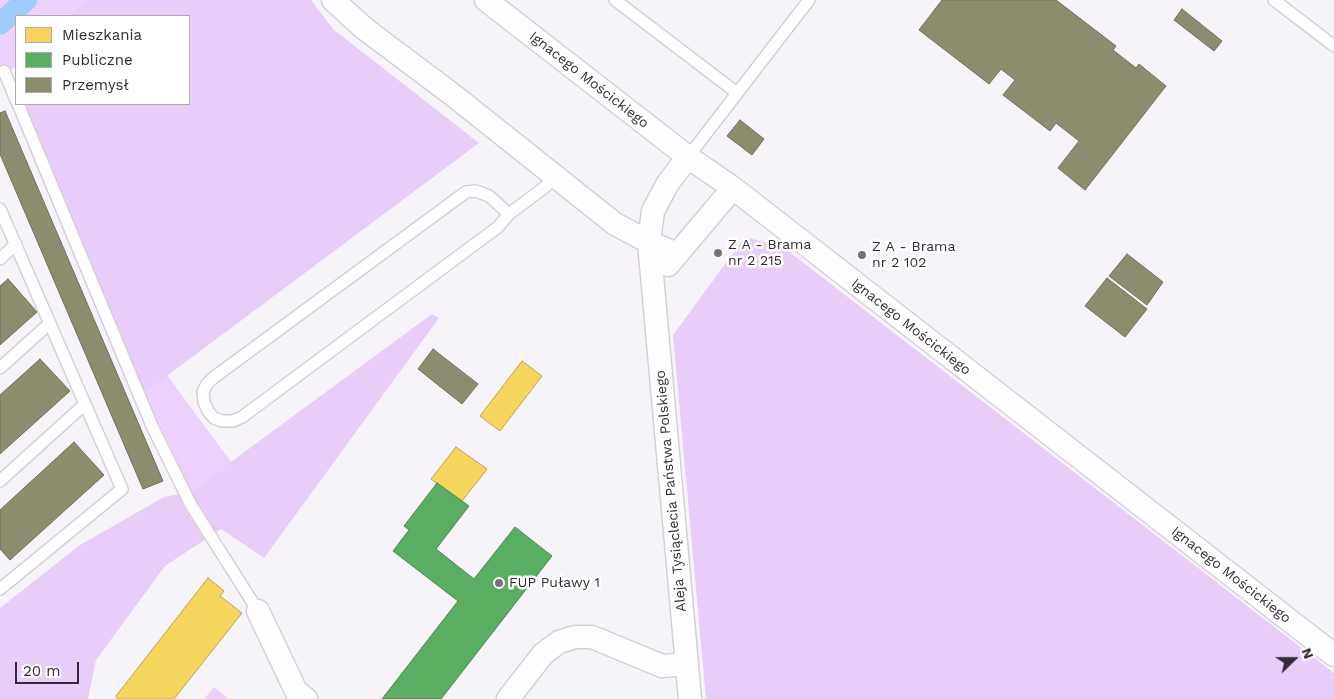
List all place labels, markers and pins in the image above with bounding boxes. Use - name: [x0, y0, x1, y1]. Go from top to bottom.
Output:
- place label: Z A - Brama nr 2 215: [728, 237, 811, 270]
- place label: Z A - Brama nr 2 102: [872, 239, 955, 272]
- marker: Z A - Brama nr 2 215: [712, 247, 724, 259]
- marker: Z A - Brama nr 2 102: [856, 249, 868, 261]
- place label: FUP Puławy 1: [509, 575, 600, 591]
- marker: FUP Puławy 1: [493, 577, 505, 589]

